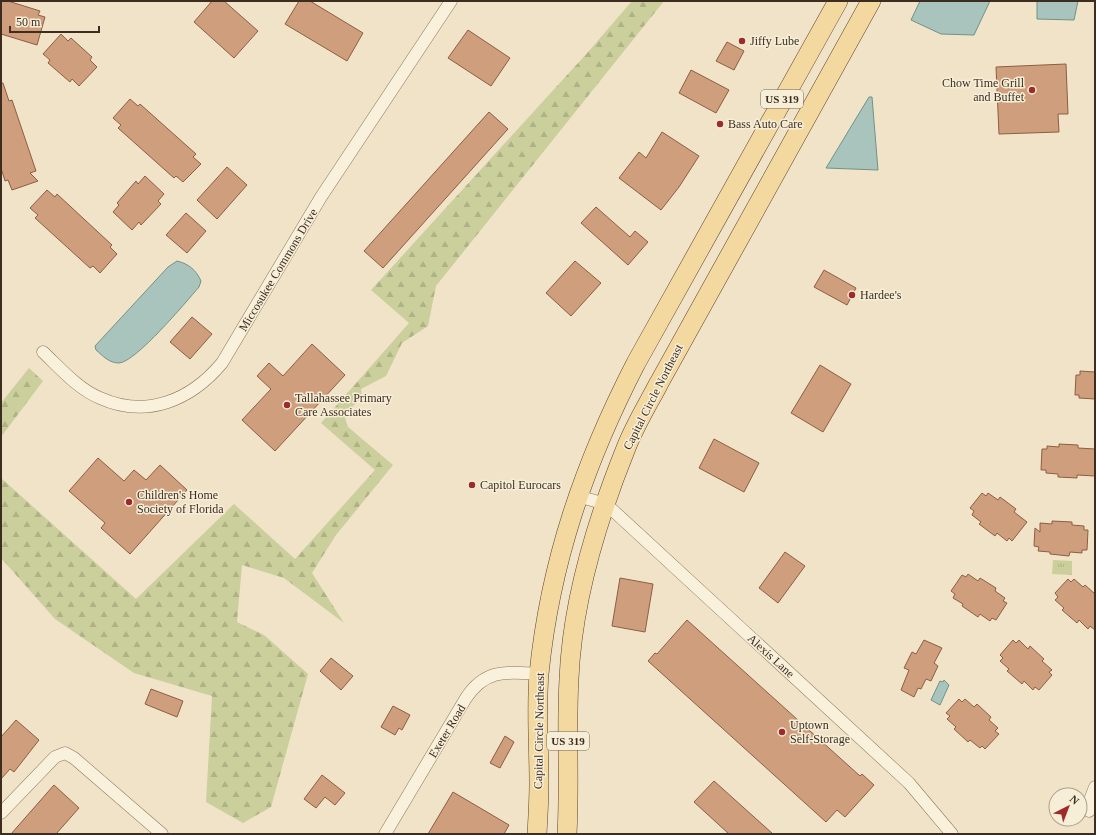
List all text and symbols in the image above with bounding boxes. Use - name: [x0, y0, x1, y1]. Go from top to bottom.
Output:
- scale bar: [10, 8, 99, 34]
- text: 50 m: [16, 15, 41, 29]
- place label: Jiffy Lube: [750, 34, 799, 48]
- marker: Jiffy Lube: [737, 36, 747, 46]
- place label: Chow Time Grill and Buffet: [942, 76, 1025, 104]
- marker: Chow Time Grill and Buffet: [1027, 85, 1037, 95]
- road number: US 319: [761, 90, 803, 108]
- place label: Bass Auto Care: [728, 117, 803, 131]
- marker: Bass Auto Care: [715, 119, 725, 129]
- street label: Miccosukee Commons Drive: [236, 206, 320, 334]
- place label: Hardee's: [860, 288, 902, 302]
- marker: Hardee's: [847, 290, 857, 300]
- street label: Capital Circle Northeast: [620, 341, 686, 452]
- place label: Tallahassee Primary Care Associates: [295, 391, 392, 419]
- marker: Tallahassee Primary Care Associates: [282, 400, 292, 410]
- place label: Capitol Eurocars: [480, 478, 561, 492]
- marker: Capitol Eurocars: [467, 480, 477, 490]
- place label: Children's Home Society of Florida: [137, 488, 224, 516]
- marker: Children's Home Society of Florida: [124, 497, 134, 507]
- street label: Alexis Lane: [745, 631, 797, 681]
- street label: Capital Circle Northeast: [531, 672, 547, 789]
- street label: Exeter Road: [426, 702, 468, 760]
- place label: Uptown Self-Storage: [790, 718, 850, 746]
- marker: Uptown Self-Storage: [777, 727, 787, 737]
- road number: US 319: [547, 732, 589, 750]
- north arrow: [1048, 787, 1088, 827]
- text: N: [1068, 792, 1082, 807]

